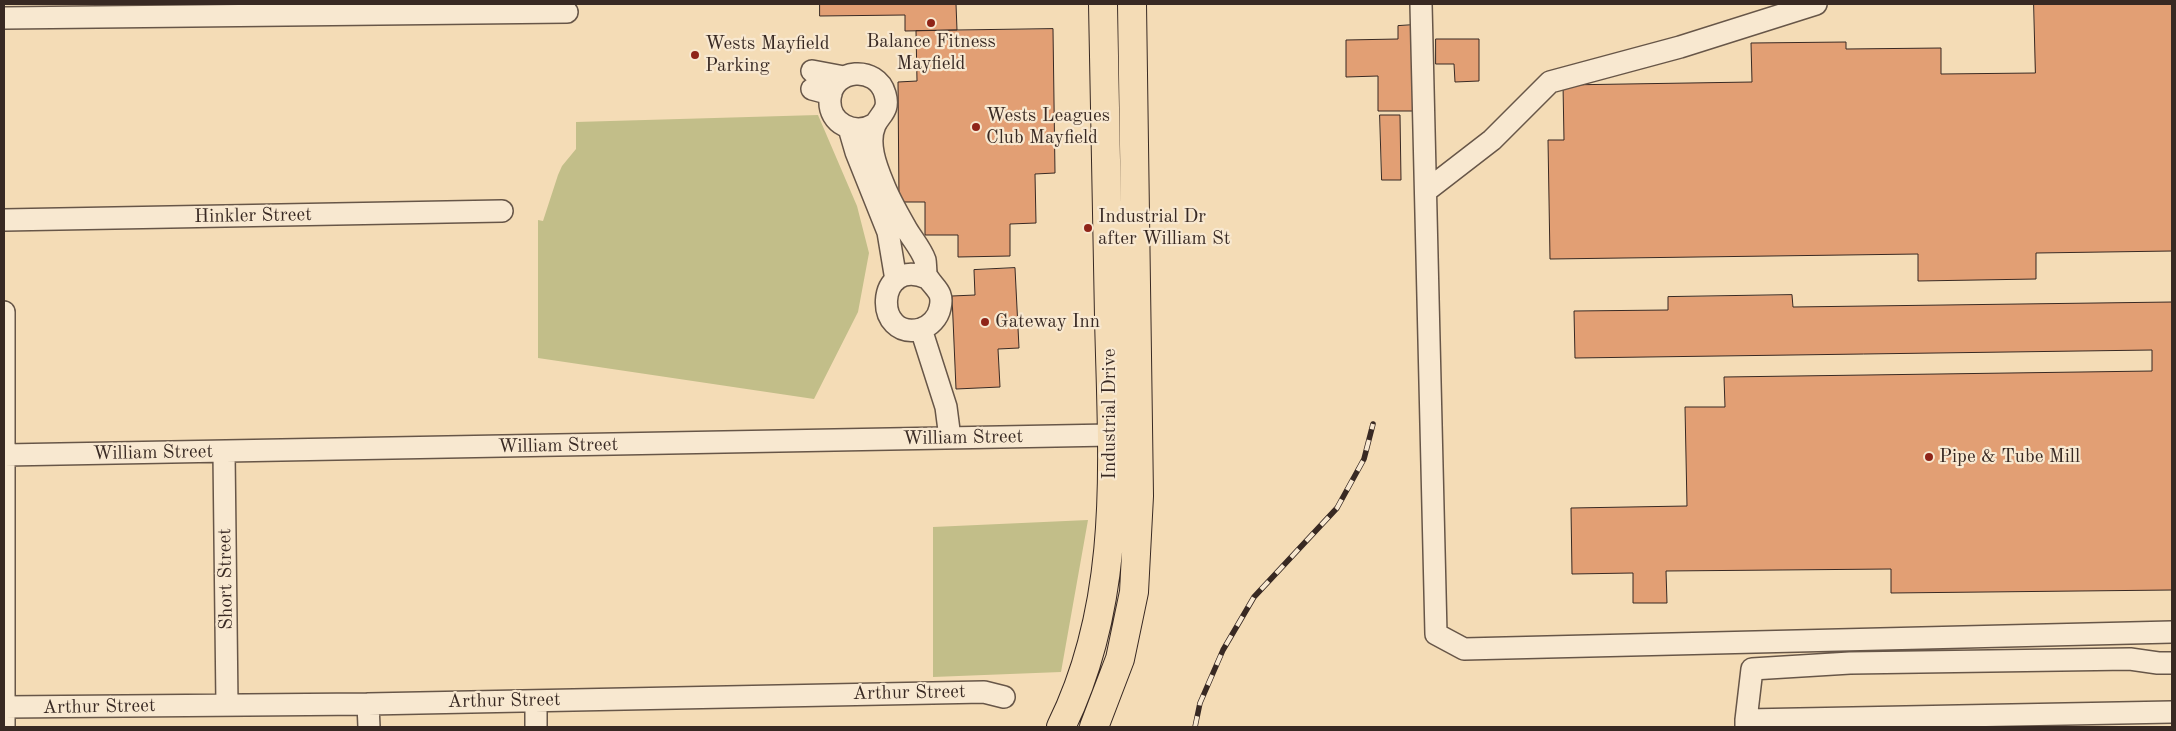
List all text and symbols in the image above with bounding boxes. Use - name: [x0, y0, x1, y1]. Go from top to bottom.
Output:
- marker: Balance Fitness Mayfield: [925, 17, 937, 29]
- place label: Balance Fitness Mayfield: [866, 31, 996, 75]
- place label: Wests Mayfield Parking: [705, 33, 830, 77]
- marker: Wests Mayfield Parking: [689, 49, 701, 61]
- place label: Wests Leagues Club Mayfield: [986, 105, 1110, 149]
- marker: Wests Leagues Club Mayfield: [970, 121, 982, 133]
- street label: Hinkler Street: [194, 204, 312, 228]
- place label: Industrial Dr after William St: [1098, 206, 1230, 250]
- marker: Industrial Dr after William St: [1082, 222, 1094, 234]
- place label: Gateway Inn: [995, 311, 1100, 333]
- marker: Gateway Inn: [979, 316, 991, 328]
- street label: Industrial Drive: [1099, 348, 1121, 480]
- street label: William Street: [903, 426, 1023, 450]
- street label: William Street: [498, 434, 618, 458]
- street label: William Street: [93, 441, 213, 465]
- place label: Pipe & Tube Mill: [1939, 446, 2080, 468]
- marker: Pipe & Tube Mill: [1923, 451, 1935, 463]
- street label: Short Street: [214, 528, 238, 630]
- street label: Arthur Street: [852, 681, 966, 705]
- street label: Arthur Street: [447, 689, 561, 713]
- street label: Arthur Street: [42, 695, 156, 719]

